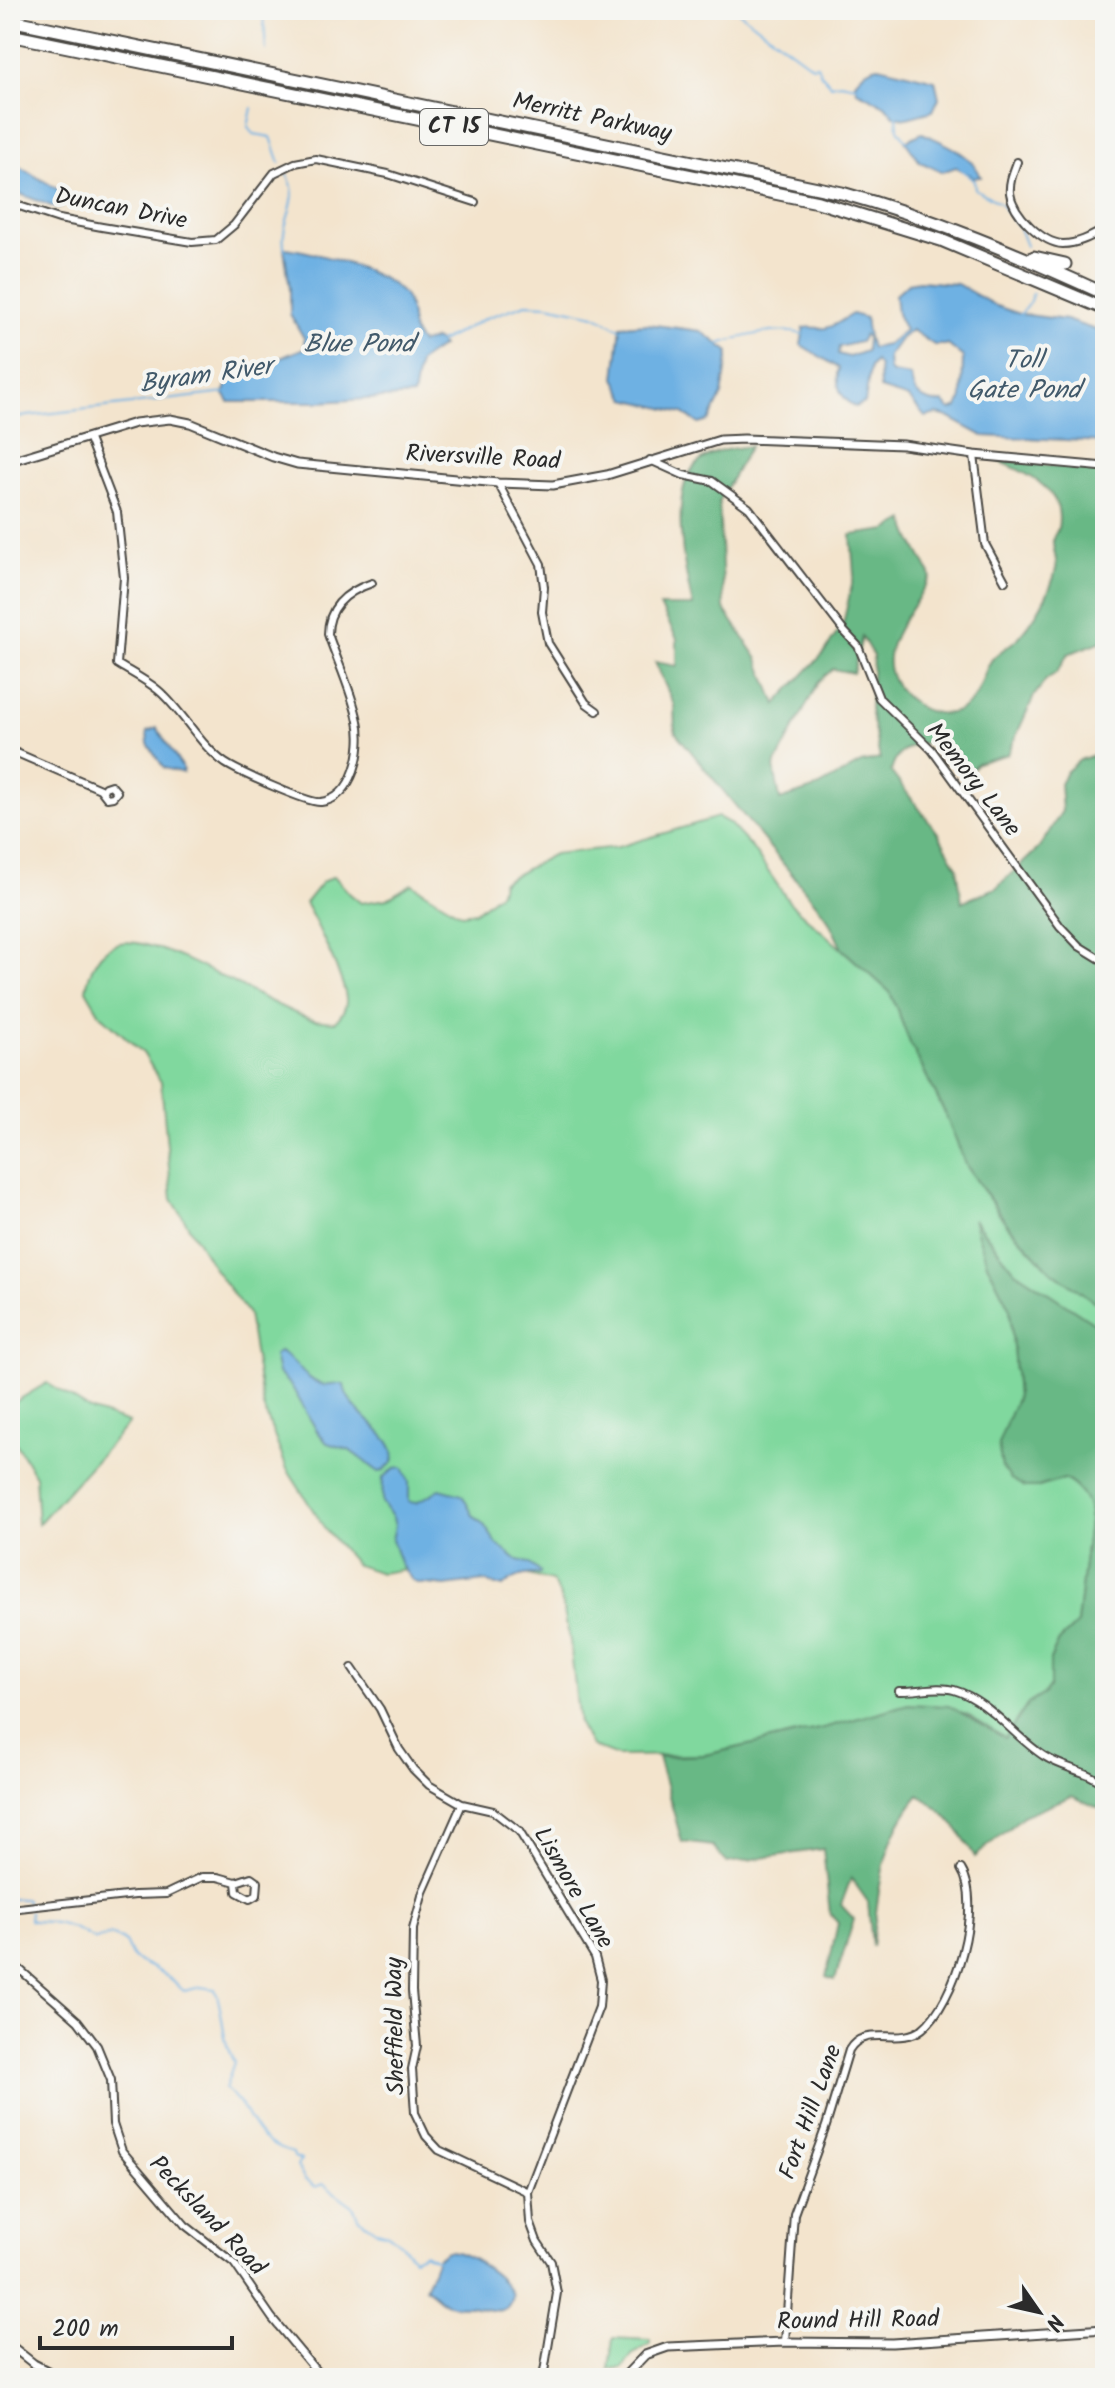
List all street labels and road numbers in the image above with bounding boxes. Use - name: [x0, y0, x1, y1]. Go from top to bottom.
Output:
- street label: Merritt Parkway: [509, 82, 676, 154]
- road number: CT 15: [420, 109, 488, 145]
- street label: Duncan Drive: [51, 177, 191, 241]
- street label: Riversville Road: [405, 434, 562, 482]
- street label: Memory Lane: [916, 714, 1031, 846]
- street label: Lismore Lane: [522, 1820, 624, 1957]
- street label: Sheffield Way: [375, 1956, 417, 2095]
- street label: Fort Hill Lane: [768, 2039, 854, 2185]
- street label: Pecksland Road: [139, 2146, 276, 2286]
- street label: Round Hill Road: [777, 2300, 940, 2342]

